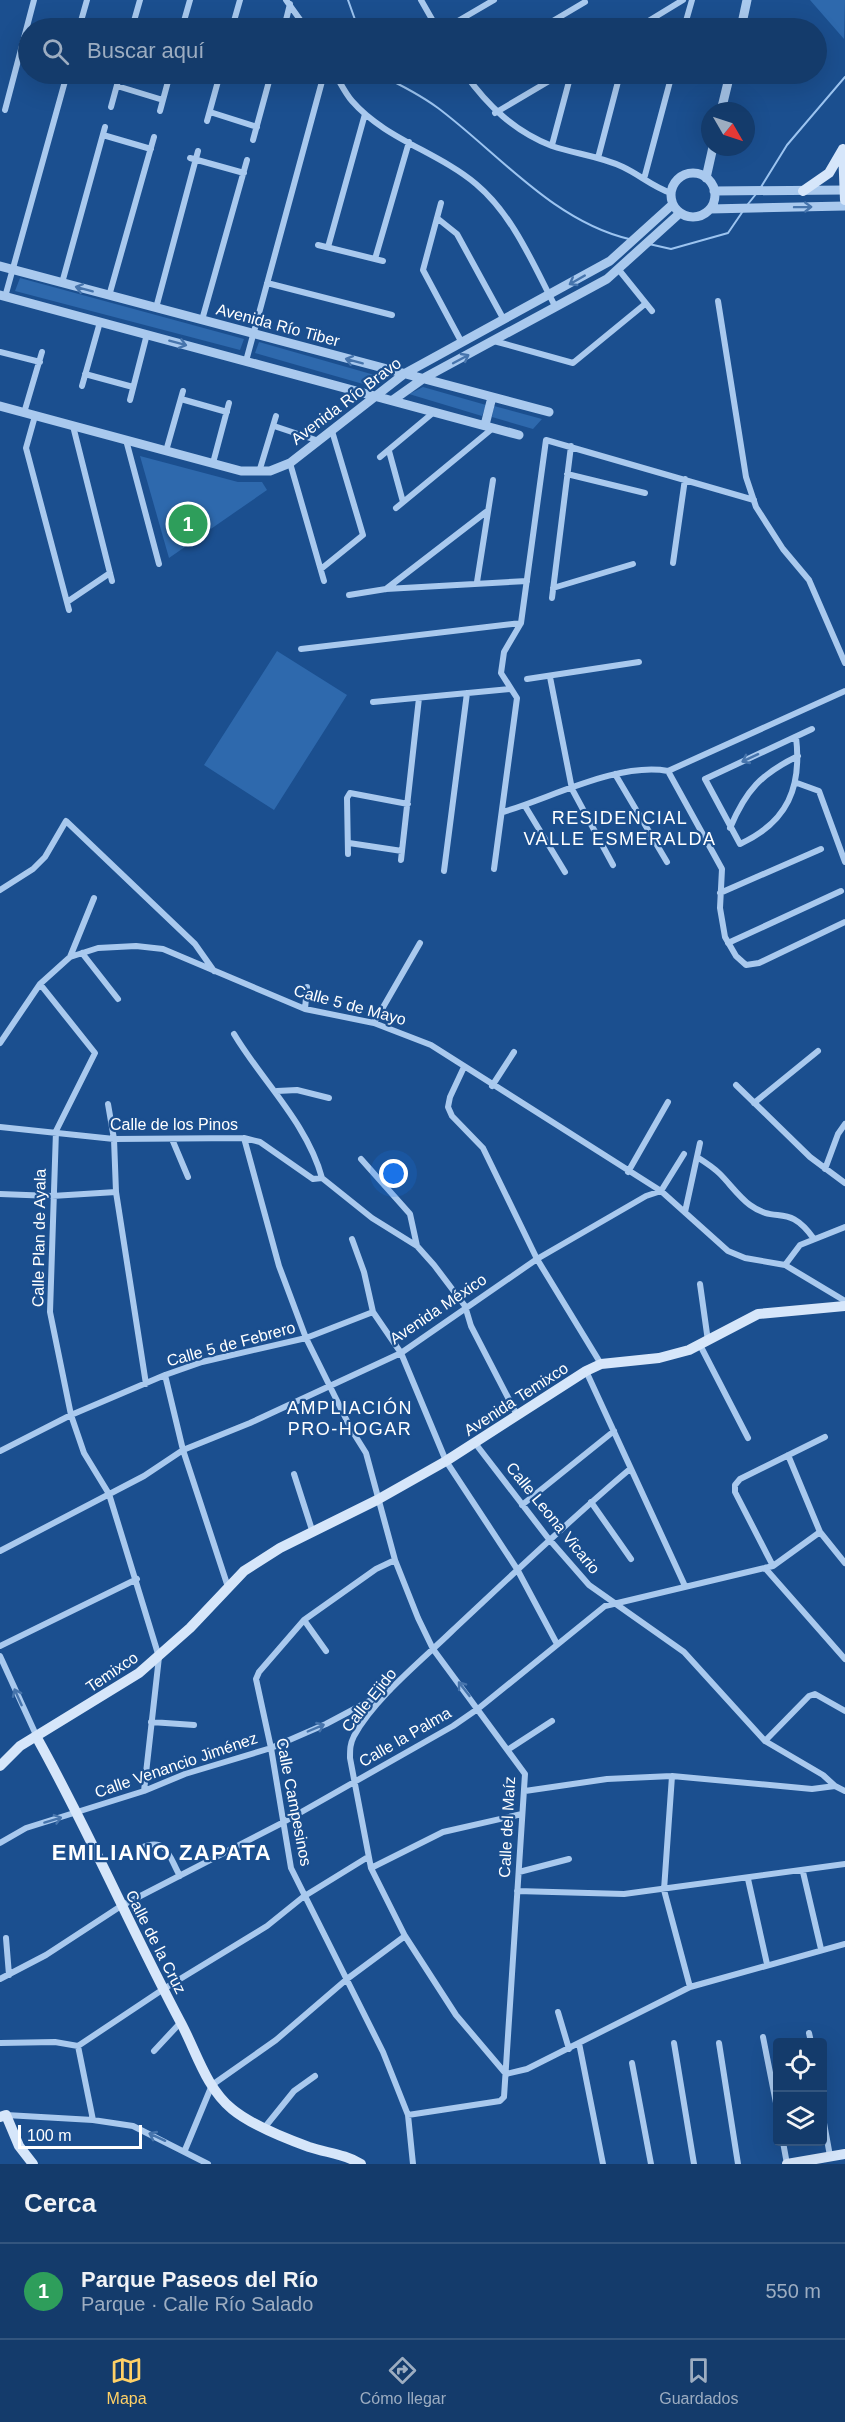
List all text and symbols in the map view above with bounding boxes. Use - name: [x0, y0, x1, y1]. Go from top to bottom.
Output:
- search box: [18, 18, 827, 84]
- icon: search: [39, 35, 72, 68]
- text: Buscar aquí: [87, 38, 204, 63]
- north arrow: [701, 102, 755, 156]
- one-way arrow: [793, 201, 813, 213]
- one-way arrow: [569, 274, 586, 286]
- one-way arrow: [75, 283, 94, 294]
- street label: Avenida Río Tiber: [215, 300, 342, 350]
- one-way arrow: [168, 337, 187, 349]
- one-way arrow: [451, 352, 469, 364]
- street label: Avenida Río Bravo: [288, 354, 404, 448]
- one-way arrow: [345, 354, 364, 366]
- pin: 1: [168, 502, 207, 546]
- one-way arrow: [742, 752, 760, 764]
- district label: RESIDENCIAL VALLE ESMERALDA: [523, 808, 717, 849]
- street label: Calle 5 de Mayo: [292, 982, 408, 1028]
- street label: Calle de los Pinos: [110, 1116, 238, 1133]
- your location: [379, 1159, 408, 1188]
- street label: Calle Plan de Ayala: [29, 1169, 49, 1307]
- street label: Avenida México: [387, 1270, 490, 1348]
- street label: Calle 5 de Febrero: [165, 1319, 297, 1369]
- street label: Avenida Temixco: [461, 1359, 571, 1439]
- district label: AMPLIACIÓN PRO-HOGAR: [287, 1397, 413, 1439]
- street label: Calle Leona Vicario: [503, 1459, 603, 1577]
- street label: Temixco: [83, 1648, 141, 1695]
- street label: Calle Ejido: [338, 1665, 400, 1735]
- one-way arrow: [458, 1681, 471, 1697]
- one-way arrow: [12, 1688, 23, 1706]
- street label: Calle la Palma: [356, 1704, 454, 1770]
- one-way arrow: [307, 1722, 325, 1733]
- street label: Calle Venancio Jiménez: [93, 1729, 259, 1801]
- street label: Calle Campesinos: [273, 1737, 315, 1867]
- street label: Calle del Maíz: [496, 1776, 518, 1878]
- one-way arrow: [43, 1814, 62, 1825]
- district label: EMILIANO ZAPATA: [52, 1840, 272, 1865]
- street label: Calle de la Cruz: [123, 1887, 189, 1997]
- map controls: [773, 2038, 827, 2146]
- button: locate: [773, 2038, 827, 2092]
- button: layers: [773, 2092, 827, 2146]
- scale bar: [18, 2122, 142, 2150]
- text: 100 m: [27, 2127, 71, 2144]
- one-way arrow: [148, 2130, 166, 2142]
- text: Cerca: [24, 2188, 96, 2218]
- text: Parque Paseos del Río: [81, 2267, 318, 2292]
- text: 1: [38, 2280, 49, 2302]
- text: 550 m: [765, 2280, 821, 2302]
- text: Parque · Calle Río Salado: [81, 2293, 313, 2315]
- tab: Mapa: [107, 2354, 147, 2408]
- tab: Cómo llegar: [360, 2354, 446, 2408]
- tab: Guardados: [659, 2354, 738, 2408]

